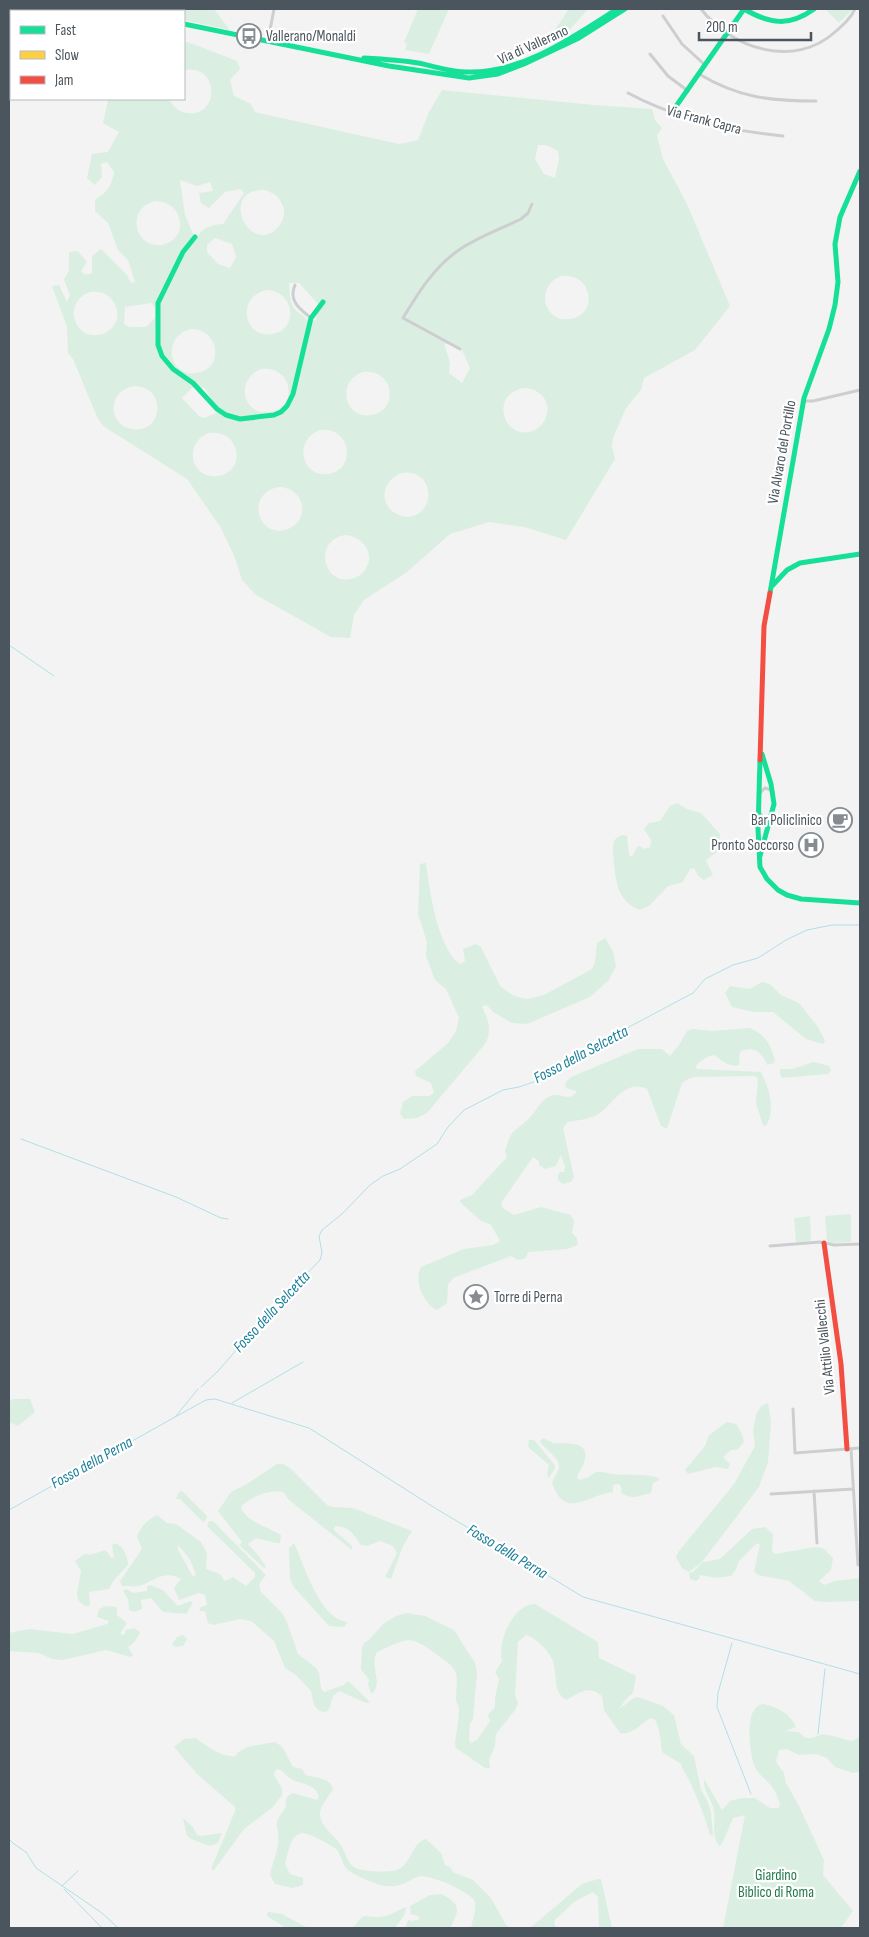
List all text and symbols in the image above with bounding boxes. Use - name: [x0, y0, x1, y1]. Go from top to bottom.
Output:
- legend: [10, 10, 185, 100]
- scale bar: [699, 10, 812, 42]
- text: 200 m: [706, 18, 738, 37]
- text: Fast: [55, 21, 77, 40]
- street label: Via di Vallerano: [495, 21, 571, 69]
- bus stop icon: Vallerano/Monaldi: [236, 23, 262, 49]
- place label: Vallerano/Monaldi: [266, 27, 356, 46]
- text: Slow: [55, 46, 79, 65]
- text: Jam: [54, 71, 73, 90]
- street label: Via Frank Capra: [665, 101, 744, 139]
- street label: Via Alvaro del Portillo: [764, 399, 800, 505]
- cafe icon: Bar Policlinico: [827, 807, 853, 833]
- place label: Bar Policlinico: [751, 811, 822, 830]
- hospital icon: Pronto Soccorso: [798, 832, 824, 858]
- place label: Pronto Soccorso: [711, 836, 794, 855]
- water label: Fosso della Selcetta: [531, 1022, 632, 1088]
- water label: Fosso della Selcetta: [229, 1267, 315, 1357]
- place icon: Torre di Perna: [463, 1284, 489, 1310]
- place label: Torre di Perna: [494, 1288, 563, 1307]
- street label: Via Attilio Vallecchi: [811, 1298, 839, 1395]
- water label: Fosso della Perna: [48, 1432, 137, 1493]
- water label: Fosso della Perna: [463, 1521, 551, 1584]
- park label: Giardino Biblico di Roma: [738, 1866, 814, 1902]

